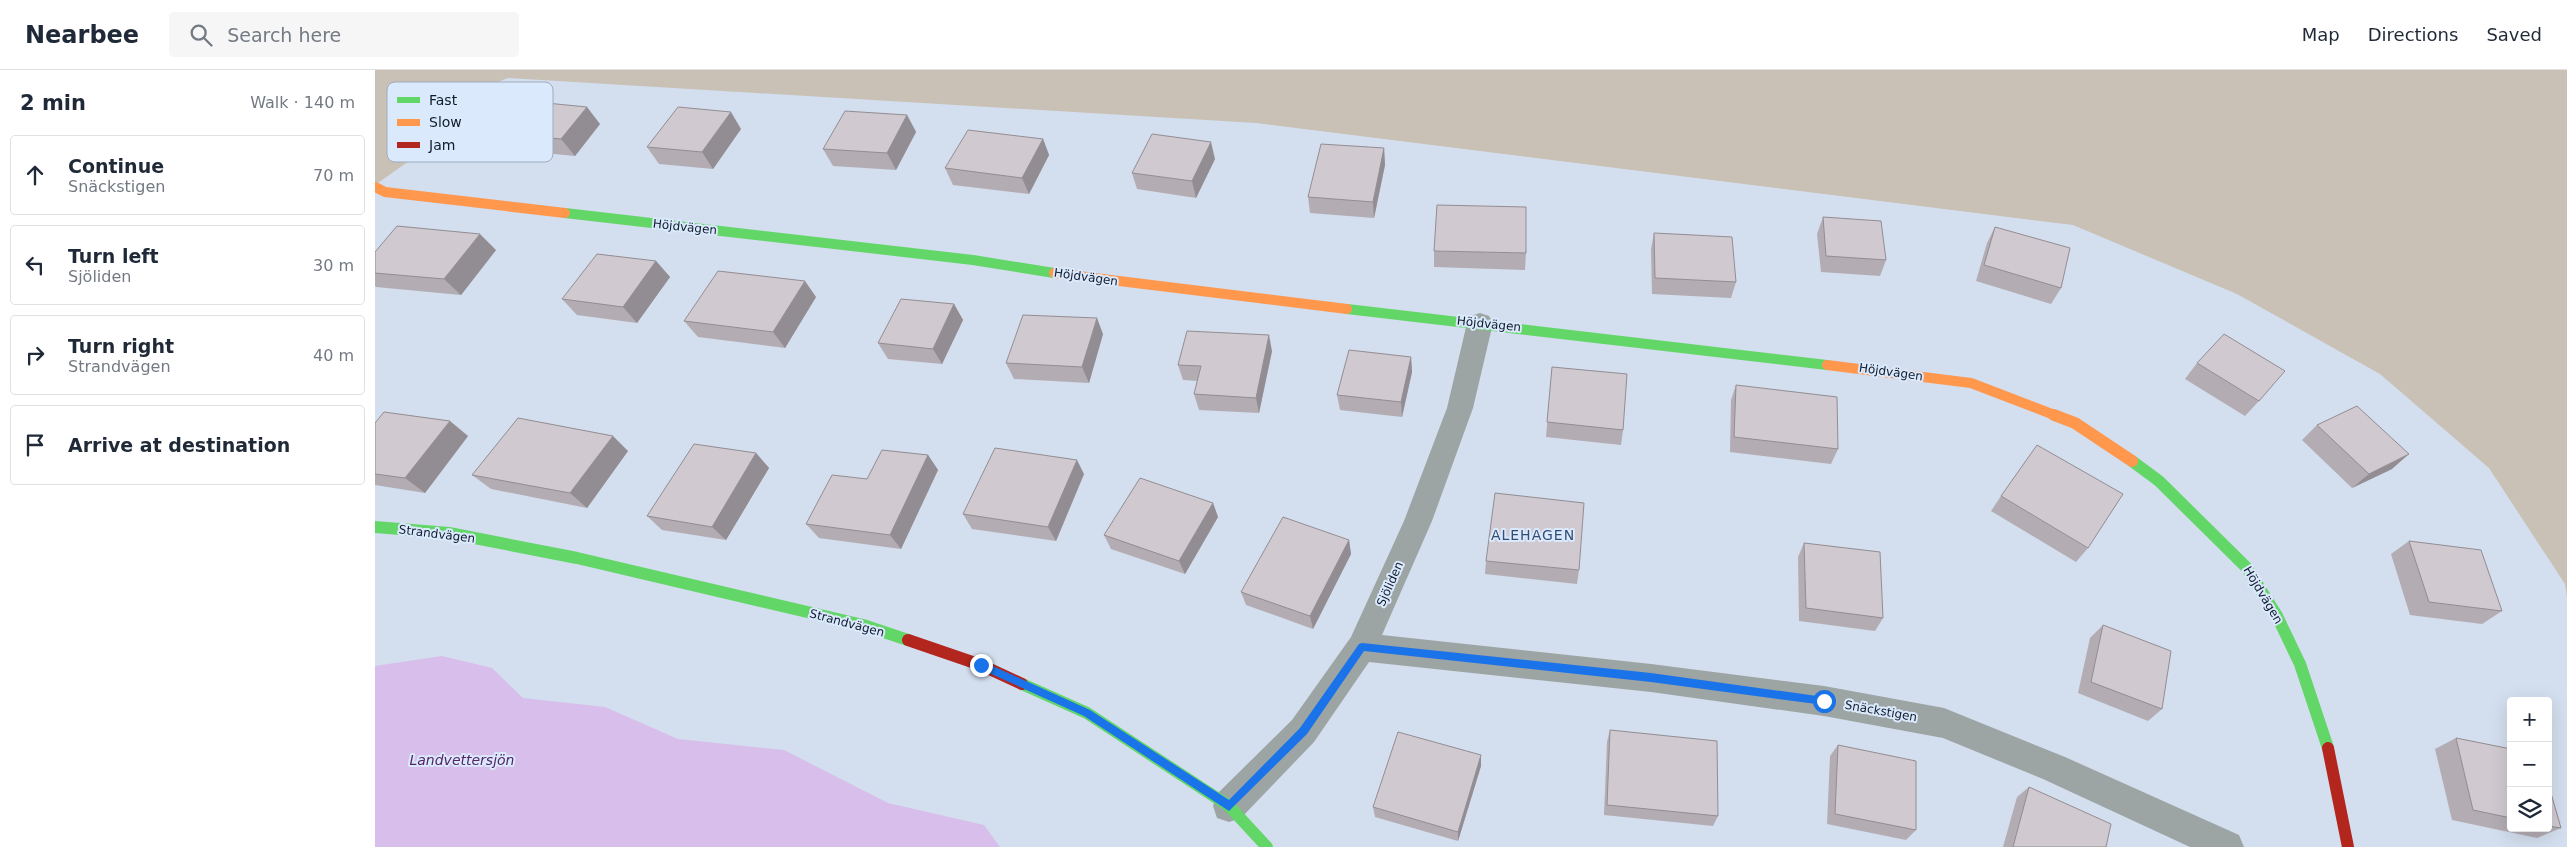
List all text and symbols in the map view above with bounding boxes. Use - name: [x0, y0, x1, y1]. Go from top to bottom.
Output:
- search box: [169, 12, 519, 57]
- text: Nearbee: [25, 21, 139, 49]
- icon: search: [187, 21, 215, 49]
- text: Search here: [227, 24, 341, 46]
- text: Map: [2302, 24, 2340, 45]
- text: Directions: [2368, 24, 2458, 45]
- text: Saved: [2486, 24, 2542, 45]
- legend: [387, 82, 553, 162]
- text: 2 min: [20, 91, 86, 115]
- text: Fast: [429, 92, 458, 108]
- text: Walk · 140 m: [250, 93, 355, 112]
- text: Slow: [429, 114, 462, 130]
- text: Jam: [428, 137, 455, 153]
- text: Continue: [68, 155, 164, 177]
- icon: ahead: [21, 161, 49, 189]
- text: 70 m: [313, 166, 354, 185]
- text: Snäckstigen: [68, 177, 165, 196]
- street label: Höjdvägen: [652, 217, 718, 237]
- text: Turn left: [68, 245, 159, 267]
- icon: left: [21, 251, 49, 279]
- text: 30 m: [313, 256, 354, 275]
- street label: Höjdvägen: [1053, 266, 1119, 288]
- text: Sjöliden: [68, 267, 131, 286]
- street label: Höjdvägen: [1456, 314, 1522, 334]
- text: Turn right: [68, 335, 174, 357]
- icon: right: [21, 341, 49, 369]
- text: 40 m: [313, 346, 354, 365]
- text: Strandvägen: [68, 357, 171, 376]
- street label: Höjdvägen: [1858, 361, 1924, 383]
- icon: arrive: [21, 431, 49, 459]
- text: Arrive at destination: [68, 434, 290, 456]
- street label: Strandvägen: [398, 522, 476, 546]
- district label: ALEHAGEN: [1491, 527, 1575, 543]
- street label: Sjöliden: [1374, 559, 1406, 609]
- street label: Höjdvägen: [2240, 564, 2286, 626]
- street label: Strandvägen: [808, 606, 886, 640]
- route end: [970, 654, 993, 677]
- route start: [1813, 690, 1836, 713]
- map controls: [2507, 697, 2552, 832]
- button: +: [2507, 697, 2552, 742]
- street label: Snäckstigen: [1844, 698, 1918, 724]
- button: −: [2507, 742, 2552, 787]
- water label: Landvettersjön: [409, 752, 515, 768]
- button: layers: [2507, 787, 2552, 832]

